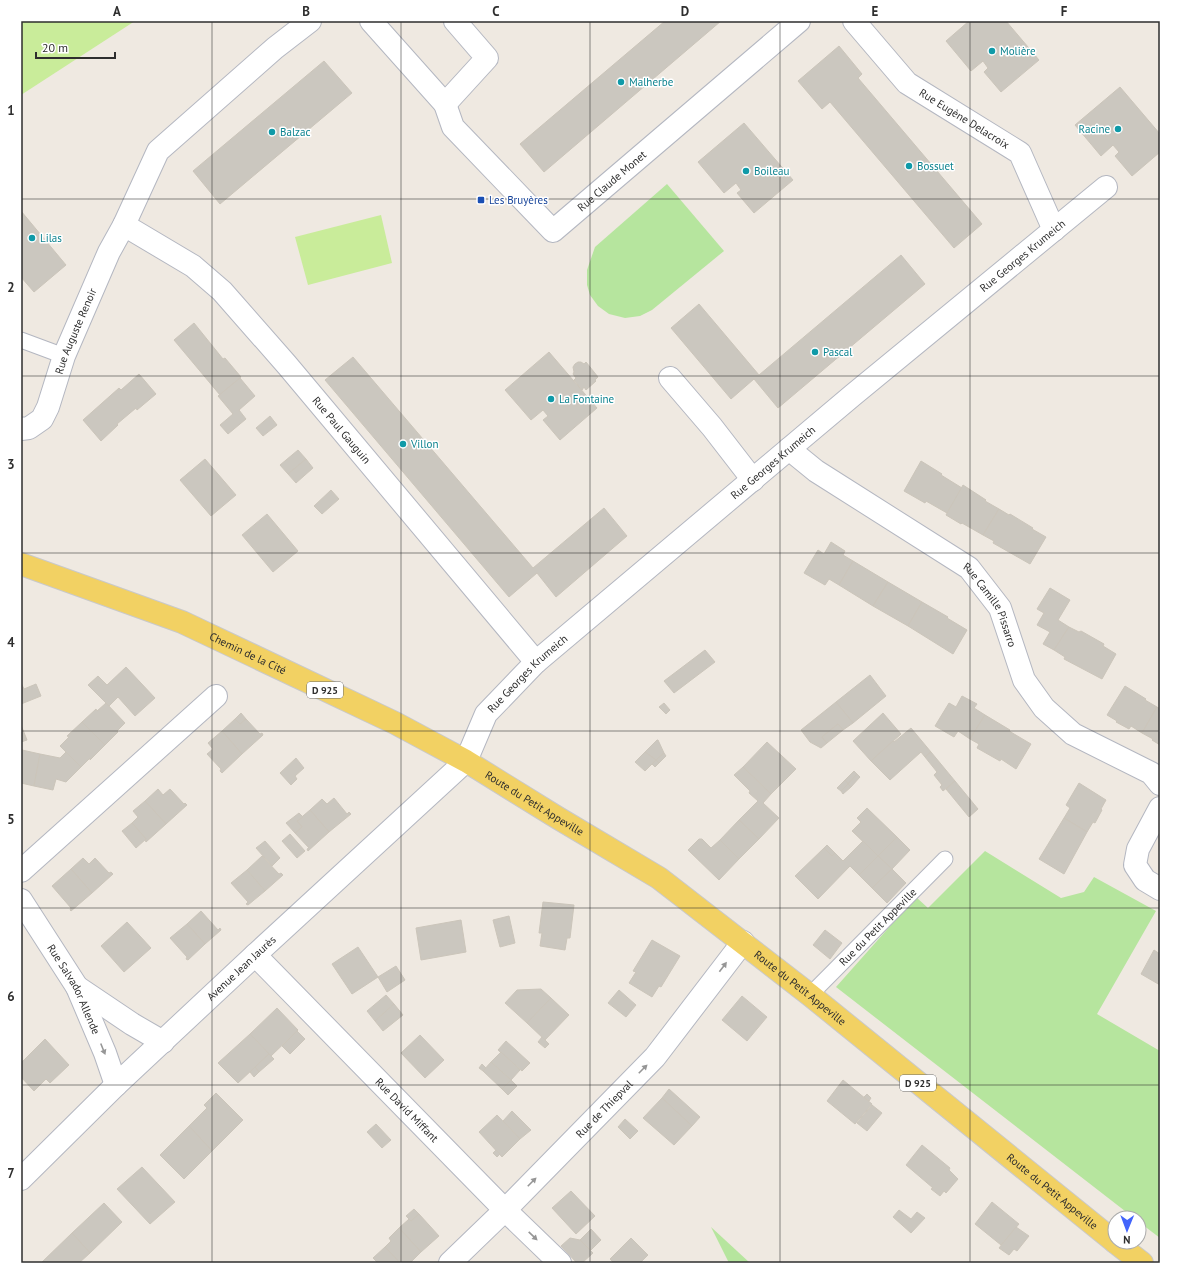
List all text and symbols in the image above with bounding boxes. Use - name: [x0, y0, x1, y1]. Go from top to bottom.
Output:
- text: A: [113, 3, 121, 20]
- text: B: [302, 3, 310, 20]
- text: C: [492, 3, 500, 20]
- text: D: [681, 3, 689, 20]
- text: E: [872, 3, 879, 20]
- text: F: [1061, 3, 1068, 20]
- scale bar: [36, 34, 115, 60]
- text: 20 m: [42, 40, 68, 55]
- place label: Molière: [1000, 44, 1036, 58]
- marker: Molière: [987, 46, 997, 56]
- place label: Malherbe: [629, 75, 674, 89]
- marker: Malherbe: [616, 77, 626, 87]
- street label: Rue Eugène Delacroix: [917, 85, 1012, 152]
- text: 1: [7, 102, 15, 119]
- place label: Racine: [1079, 122, 1110, 136]
- marker: Racine: [1113, 124, 1123, 134]
- place label: Balzac: [280, 125, 310, 139]
- marker: Balzac: [267, 127, 277, 137]
- street label: Rue Claude Monet: [574, 147, 649, 214]
- place label: Bossuet: [917, 159, 954, 173]
- marker: Bossuet: [904, 161, 914, 171]
- place label: Boileau: [754, 164, 790, 178]
- marker: Boileau: [741, 166, 751, 176]
- place label: Les Bruyères: [489, 193, 548, 207]
- marker: Les Bruyères: [476, 195, 486, 205]
- street label: Rue Georges Krumeich: [977, 217, 1068, 295]
- place label: Lilas: [40, 231, 62, 245]
- marker: Lilas: [27, 233, 37, 243]
- text: 2: [7, 279, 15, 296]
- street label: Rue Auguste Renoir: [52, 286, 100, 376]
- place label: Pascal: [823, 345, 853, 359]
- marker: Pascal: [810, 347, 820, 357]
- place label: La Fontaine: [559, 392, 615, 406]
- street label: Rue Paul Gauguin: [309, 394, 374, 466]
- marker: La Fontaine: [546, 394, 556, 404]
- street label: Rue Georges Krumeich: [728, 423, 818, 502]
- place label: Villon: [410, 437, 439, 451]
- marker: Villon: [398, 439, 408, 449]
- text: 3: [7, 456, 15, 473]
- street label: Rue Camille Pissarro: [961, 559, 1020, 649]
- street label: Chemin de la Cité: [207, 629, 289, 678]
- street label: Rue Georges Krumeich: [484, 632, 570, 715]
- text: 4: [7, 634, 15, 651]
- road number: D 925: [307, 682, 343, 698]
- street label: Route du Petit Appeville: [483, 768, 587, 839]
- text: 5: [7, 811, 15, 828]
- street label: Rue du Petit Appeville: [836, 885, 920, 969]
- street label: Avenue Jean Jaurès: [204, 932, 279, 1004]
- street label: Rue Salvador Allende: [44, 941, 103, 1037]
- street label: Route du Petit Appeville: [751, 947, 849, 1029]
- one-way arrow: [719, 962, 727, 973]
- text: 6: [7, 988, 15, 1005]
- one-way arrow: [100, 1044, 106, 1056]
- one-way arrow: [638, 1064, 648, 1074]
- street label: Rue David Miffant: [372, 1075, 442, 1145]
- road number: D 925: [900, 1075, 936, 1091]
- street label: Rue de Thiepval: [573, 1076, 636, 1141]
- street label: Route du Petit Appeville: [1004, 1150, 1101, 1233]
- text: 7: [7, 1165, 15, 1182]
- one-way arrow: [527, 1177, 537, 1187]
- north arrow: [1107, 1210, 1147, 1250]
- one-way arrow: [528, 1232, 538, 1241]
- text: N: [1123, 1233, 1131, 1247]

